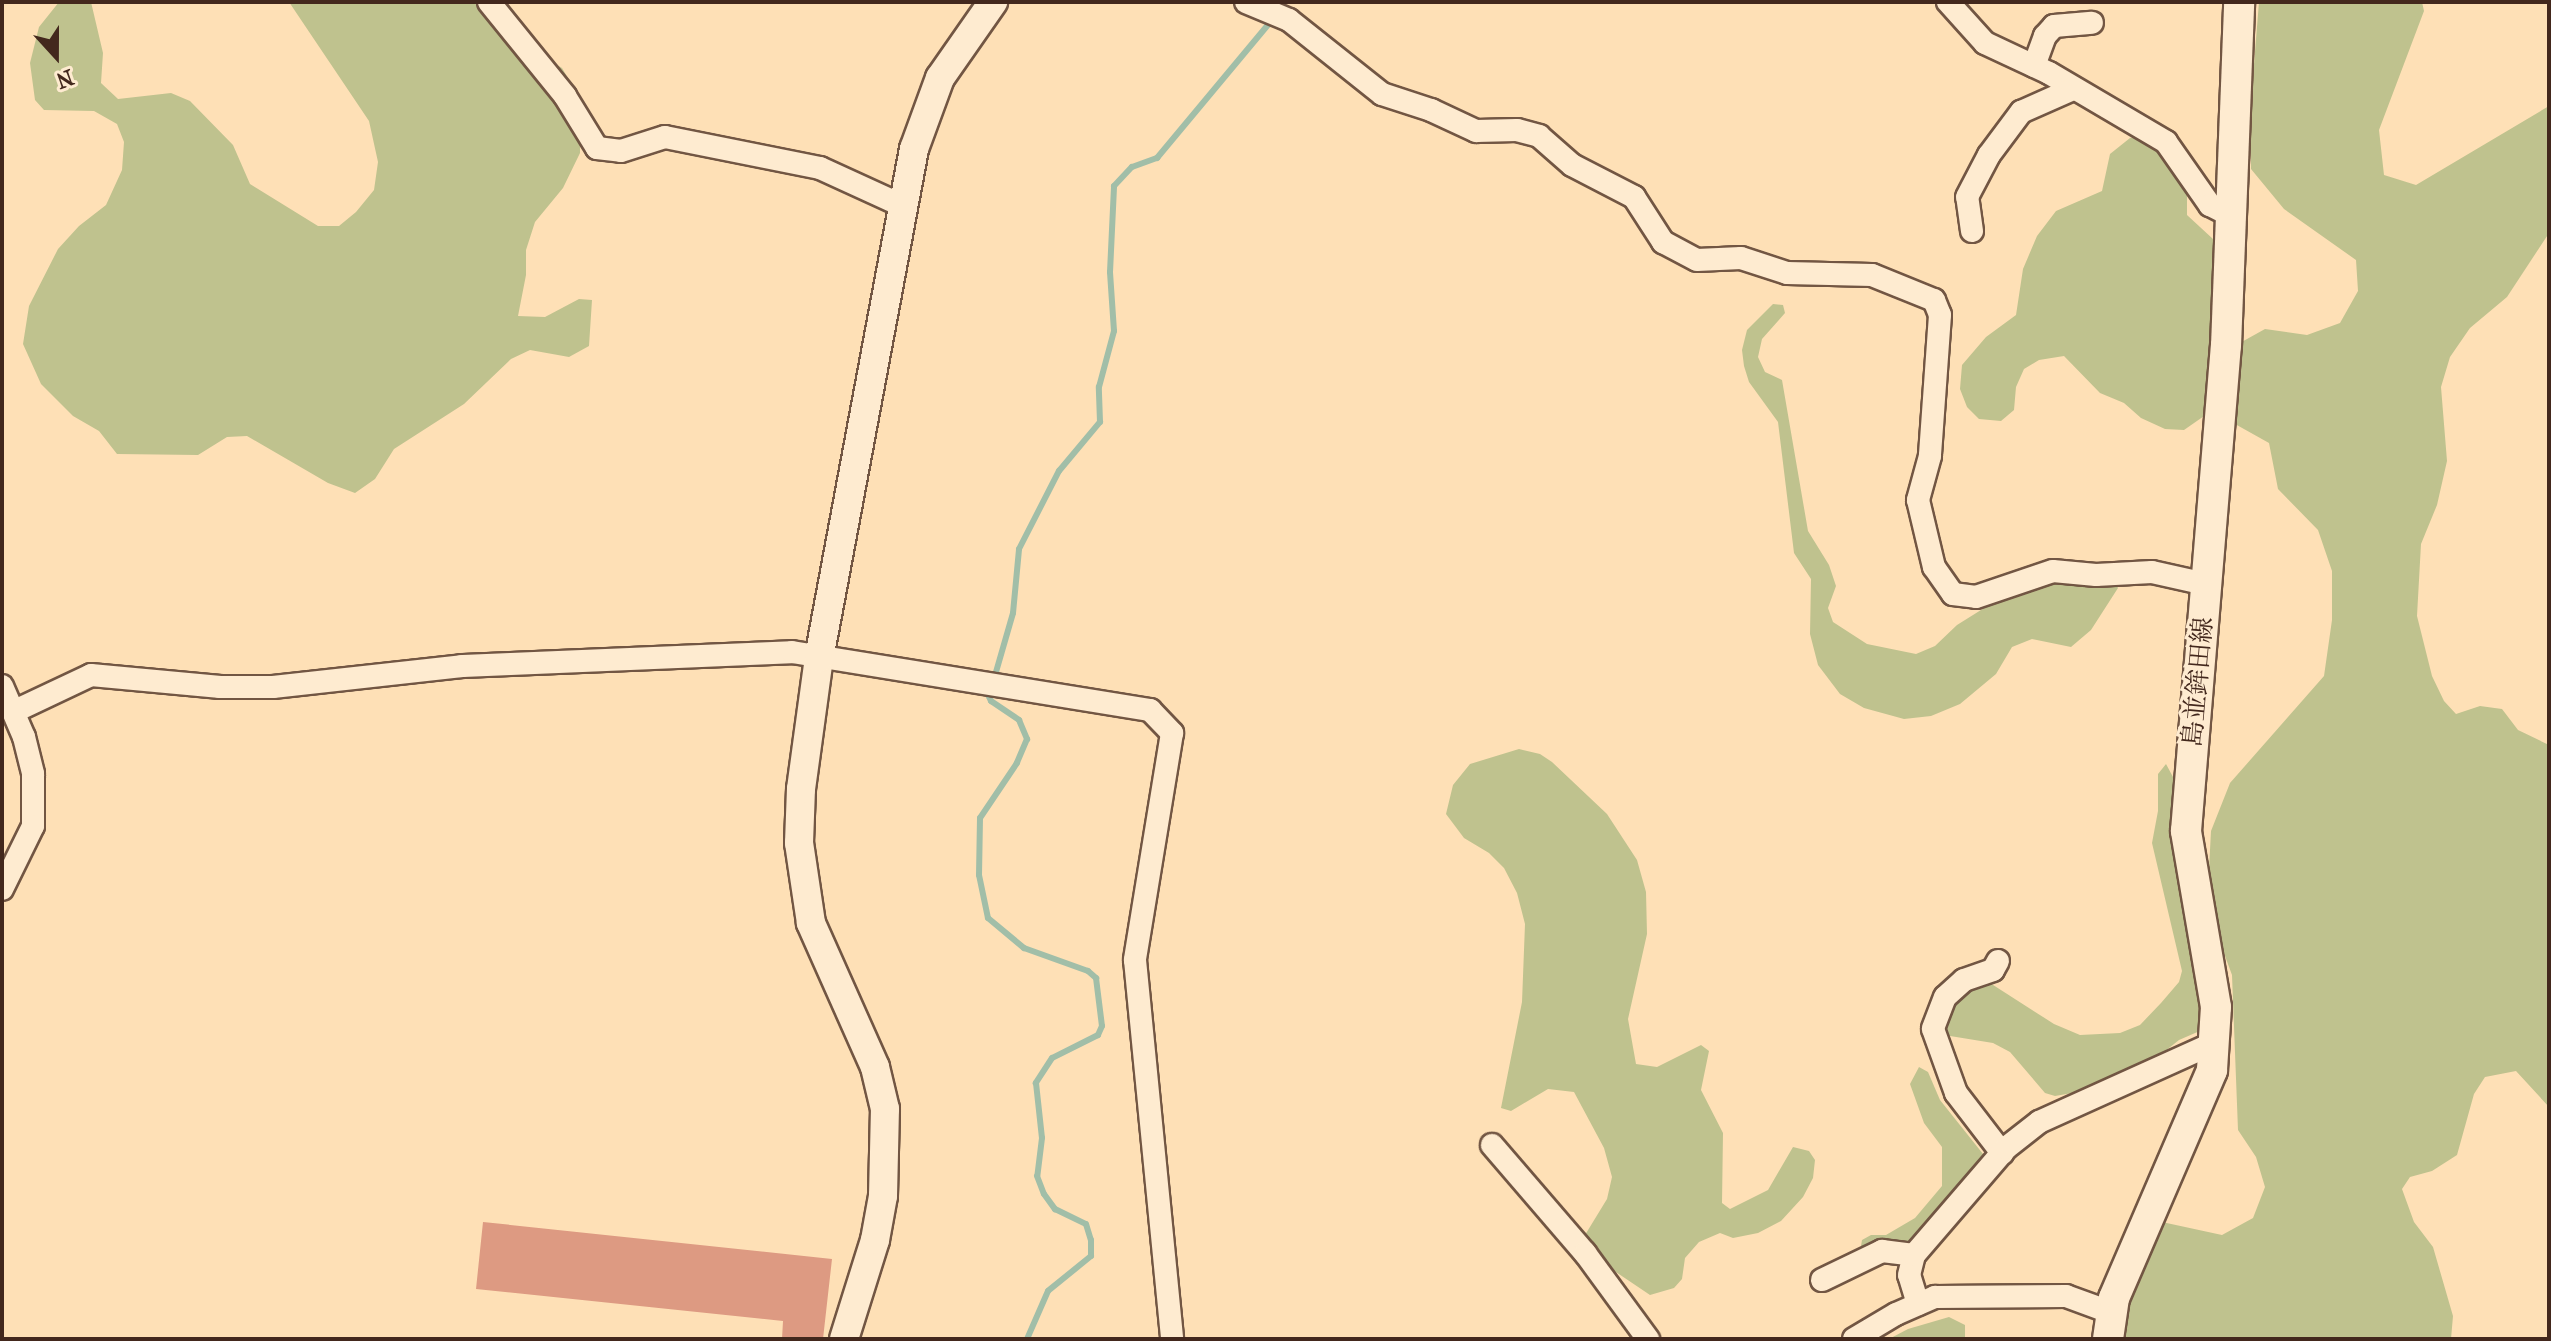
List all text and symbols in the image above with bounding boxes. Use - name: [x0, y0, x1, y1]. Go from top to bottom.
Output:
- north arrow: [16, 16, 96, 96]
- text: N: [52, 63, 77, 94]
- street label: 島並鉾田線: [2177, 616, 2219, 748]

